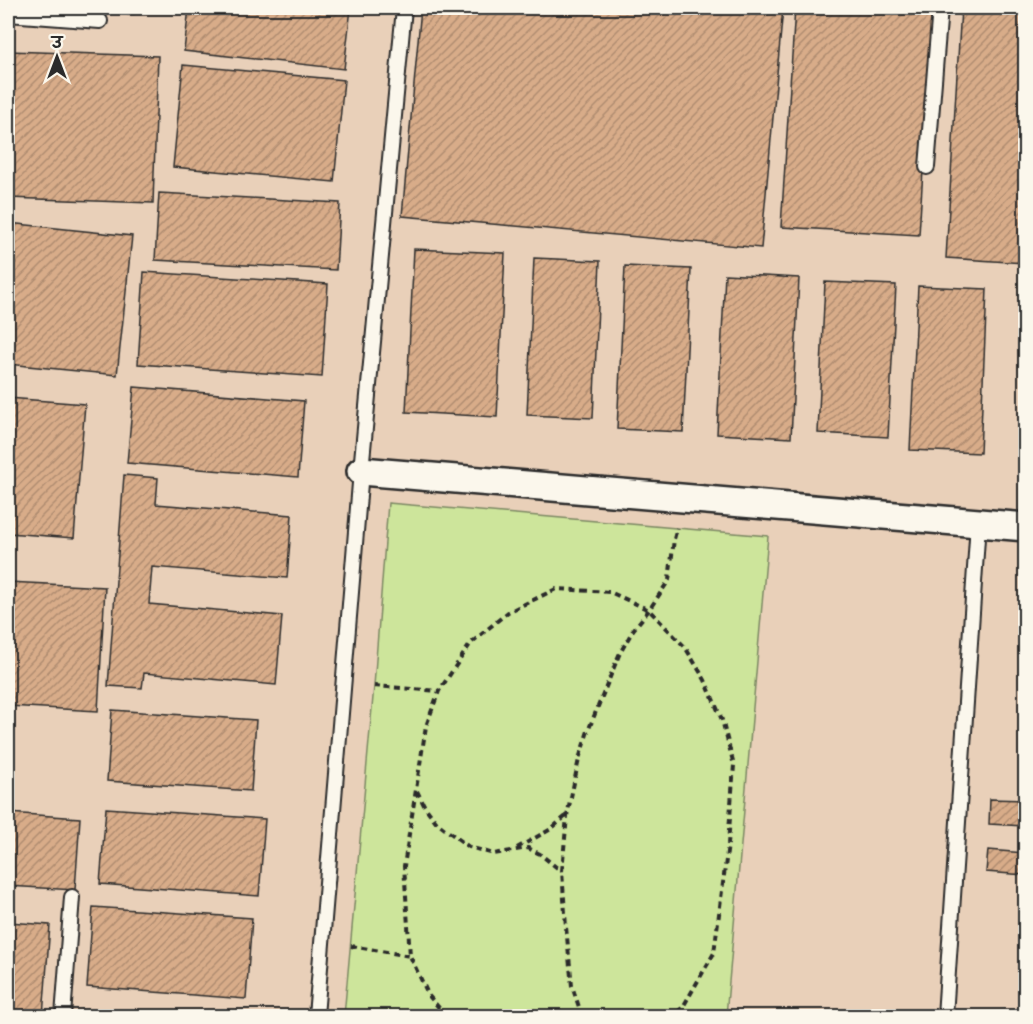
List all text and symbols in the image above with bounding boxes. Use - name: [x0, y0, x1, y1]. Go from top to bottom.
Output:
- north arrow: [27, 27, 87, 87]
- text: उ: [50, 33, 64, 54]

